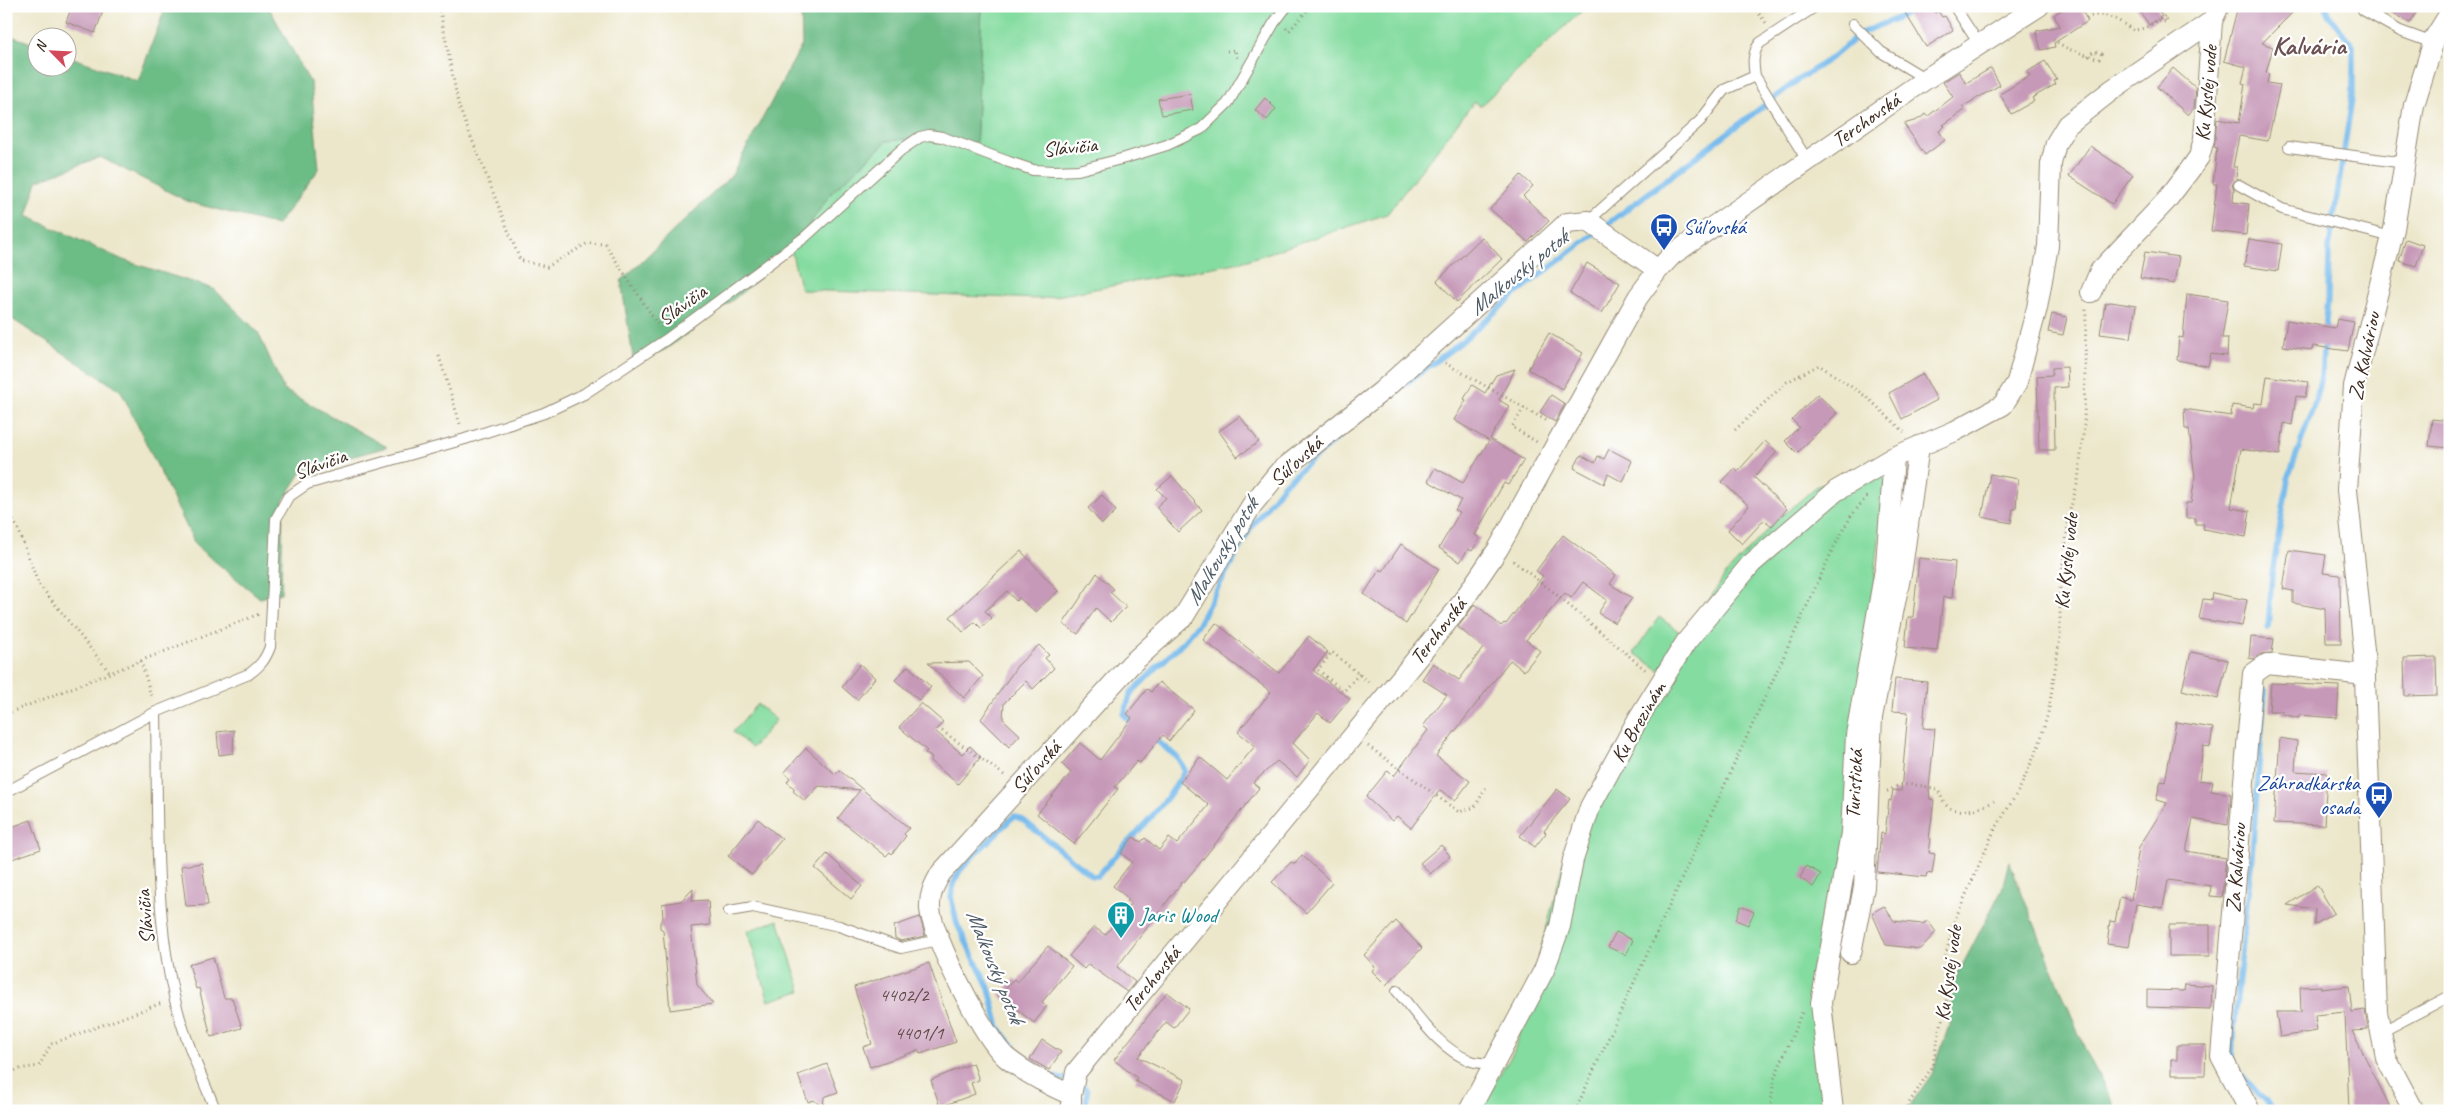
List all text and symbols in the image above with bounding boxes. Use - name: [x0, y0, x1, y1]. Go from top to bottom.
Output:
- north arrow: [28, 28, 78, 78]
- district label: Kalvária: [2272, 29, 2348, 62]
- text: N: [31, 37, 51, 54]
- street label: Ku Kyslej vode: [2189, 42, 2223, 142]
- street label: Terchovská: [1827, 86, 1907, 153]
- street label: Slávičia: [1042, 131, 1100, 163]
- bus stop icon: Súľovská: [1649, 212, 1679, 251]
- place label: Súľovská: [1683, 214, 1748, 240]
- water label: Malkovský potok: [1463, 222, 1577, 321]
- street label: Slávičia: [652, 278, 713, 331]
- street label: Za Kalváriou: [2342, 308, 2386, 402]
- street label: Súľovská: [1264, 429, 1329, 492]
- street label: Slávičia: [290, 442, 351, 485]
- water label: Malkovský potok: [1179, 490, 1267, 610]
- street label: Ku Kyslej vode: [2048, 510, 2084, 610]
- street label: Terchovská: [1404, 591, 1473, 669]
- street label: Ku Brezinám: [1605, 675, 1672, 767]
- street label: Súľovská: [1005, 734, 1068, 799]
- street label: Turistická: [1839, 747, 1869, 819]
- place label: Záhradkárska osada: [2257, 770, 2362, 820]
- bus stop icon: Záhradkárska osada: [2364, 780, 2394, 819]
- street label: Za Kalváriou: [2220, 821, 2252, 914]
- street label: Slávičia: [130, 887, 160, 945]
- building icon: Jaris Wood: [1106, 900, 1136, 939]
- place label: Jaris Wood: [1139, 902, 1220, 928]
- water label: Malkovský potok: [960, 906, 1032, 1031]
- street label: Ku Kyslej vode: [1928, 922, 1968, 1022]
- street label: Terchovská: [1118, 939, 1188, 1017]
- house number: 4402/2: [879, 983, 930, 1007]
- house number: 4401/1: [894, 1021, 945, 1045]

